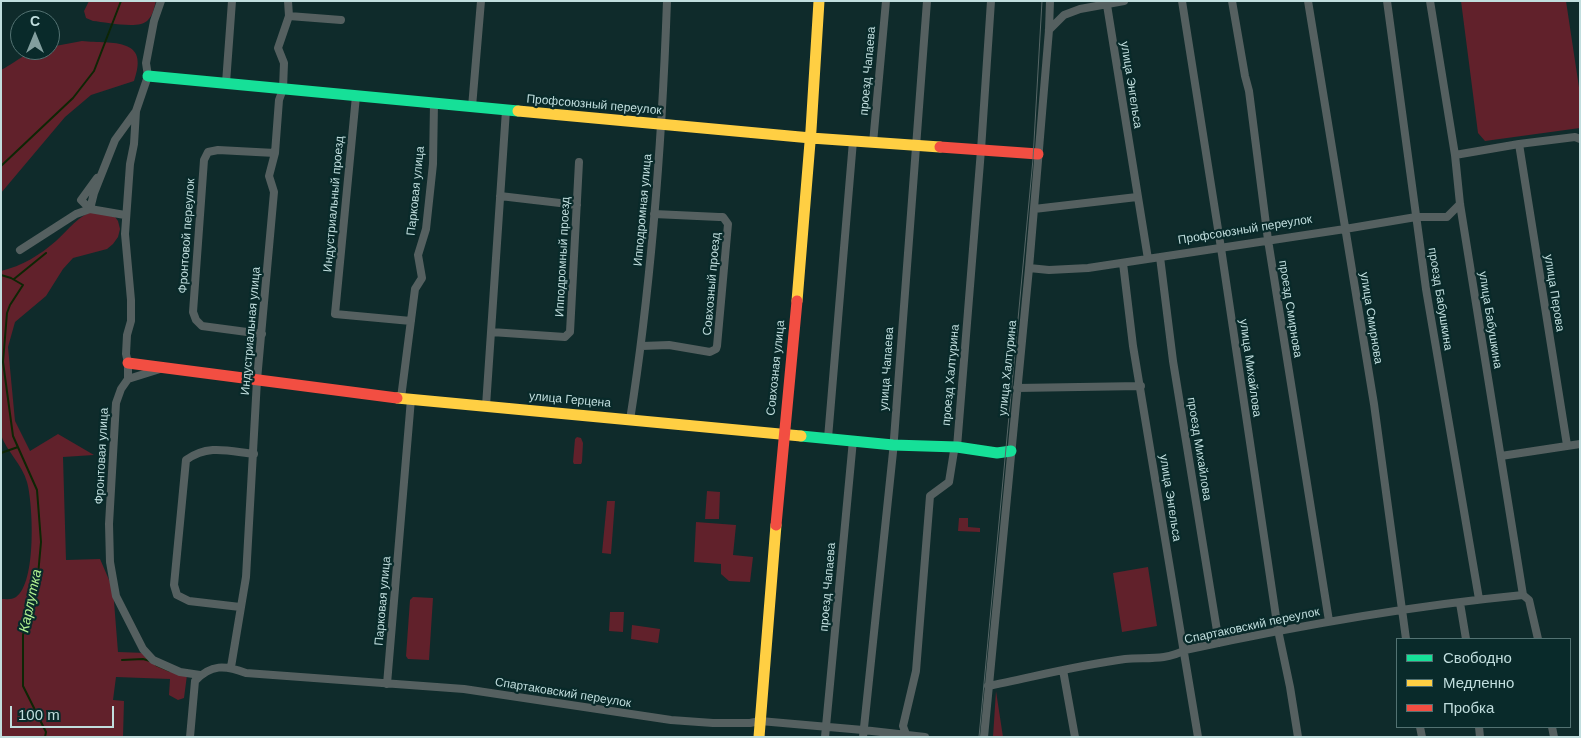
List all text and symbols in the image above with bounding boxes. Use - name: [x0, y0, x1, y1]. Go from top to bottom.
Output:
- north arrow: [10, 10, 60, 60]
- text: С: [30, 13, 40, 29]
- street label: проезд Чапаева: [857, 26, 879, 116]
- street label: улица Энгельса: [1117, 40, 1145, 130]
- street label: Профсоюзный переулок: [526, 92, 662, 118]
- street label: Индустриальный проезд: [321, 135, 347, 273]
- street label: Парковая улица: [404, 146, 428, 236]
- street label: Ипподромная улица: [631, 153, 655, 267]
- street label: Фронтовой переулок: [176, 178, 198, 294]
- street label: Ипподромный проезд: [553, 196, 573, 318]
- street label: Профсоюзный переулок: [1177, 212, 1313, 248]
- street label: Совхозный проезд: [700, 232, 724, 336]
- street label: проезд Бабушкина: [1425, 247, 1455, 351]
- street label: улица Перова: [1541, 253, 1567, 333]
- street label: проезд Смирнова: [1275, 259, 1305, 359]
- street label: Индустриальная улица: [238, 266, 264, 396]
- street label: улица Бабушкина: [1475, 270, 1505, 370]
- street label: улица Смирнова: [1357, 271, 1385, 365]
- street label: улица Михайлова: [1236, 318, 1264, 418]
- street label: улица Халтурина: [996, 319, 1020, 417]
- street label: Совхозная улица: [764, 320, 788, 416]
- street label: проезд Халтурина: [939, 324, 963, 426]
- street label: улица Чапаева: [877, 327, 897, 411]
- street label: улица Герцена: [528, 389, 612, 411]
- street label: проезд Михайлова: [1184, 396, 1214, 502]
- street label: Фронтовая улица: [92, 407, 112, 505]
- street label: улица Энгельса: [1156, 453, 1184, 543]
- street label: проезд Чапаева: [817, 542, 839, 632]
- street label: Парковая улица: [372, 556, 394, 646]
- water label: Карлутка: [16, 568, 46, 634]
- street label: Спартаковский переулок: [1183, 605, 1321, 647]
- legend: [1396, 638, 1571, 728]
- text: Свободно: [1443, 649, 1512, 666]
- text: Медленно: [1443, 674, 1514, 691]
- street label: Спартаковский переулок: [494, 675, 632, 711]
- scale bar: [12, 696, 116, 728]
- text: Пробка: [1443, 699, 1494, 716]
- text: 100 m: [18, 706, 60, 723]

